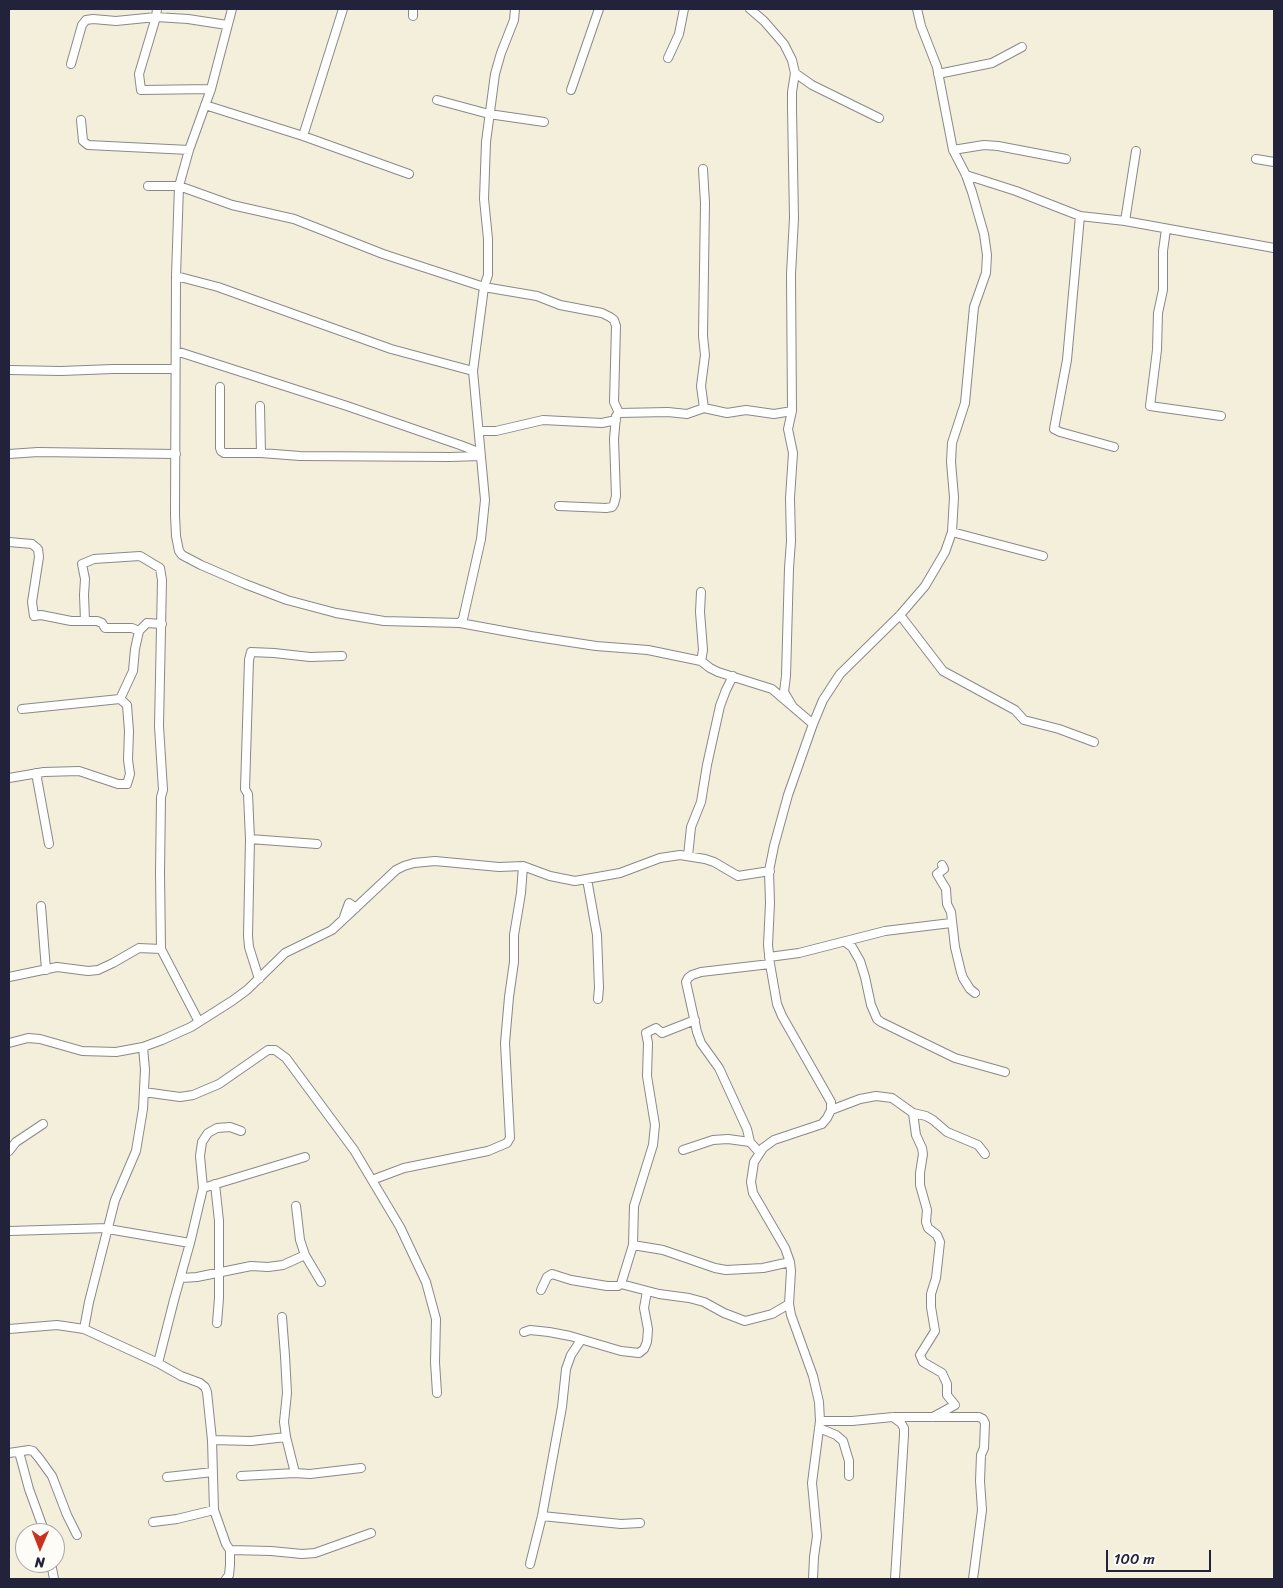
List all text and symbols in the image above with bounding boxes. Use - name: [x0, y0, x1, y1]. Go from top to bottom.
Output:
- north arrow: [15, 1523, 65, 1573]
- scale bar: [1108, 1540, 1213, 1572]
- text: 100 m: [1114, 1546, 1155, 1572]
- text: N: [35, 1550, 45, 1575]

